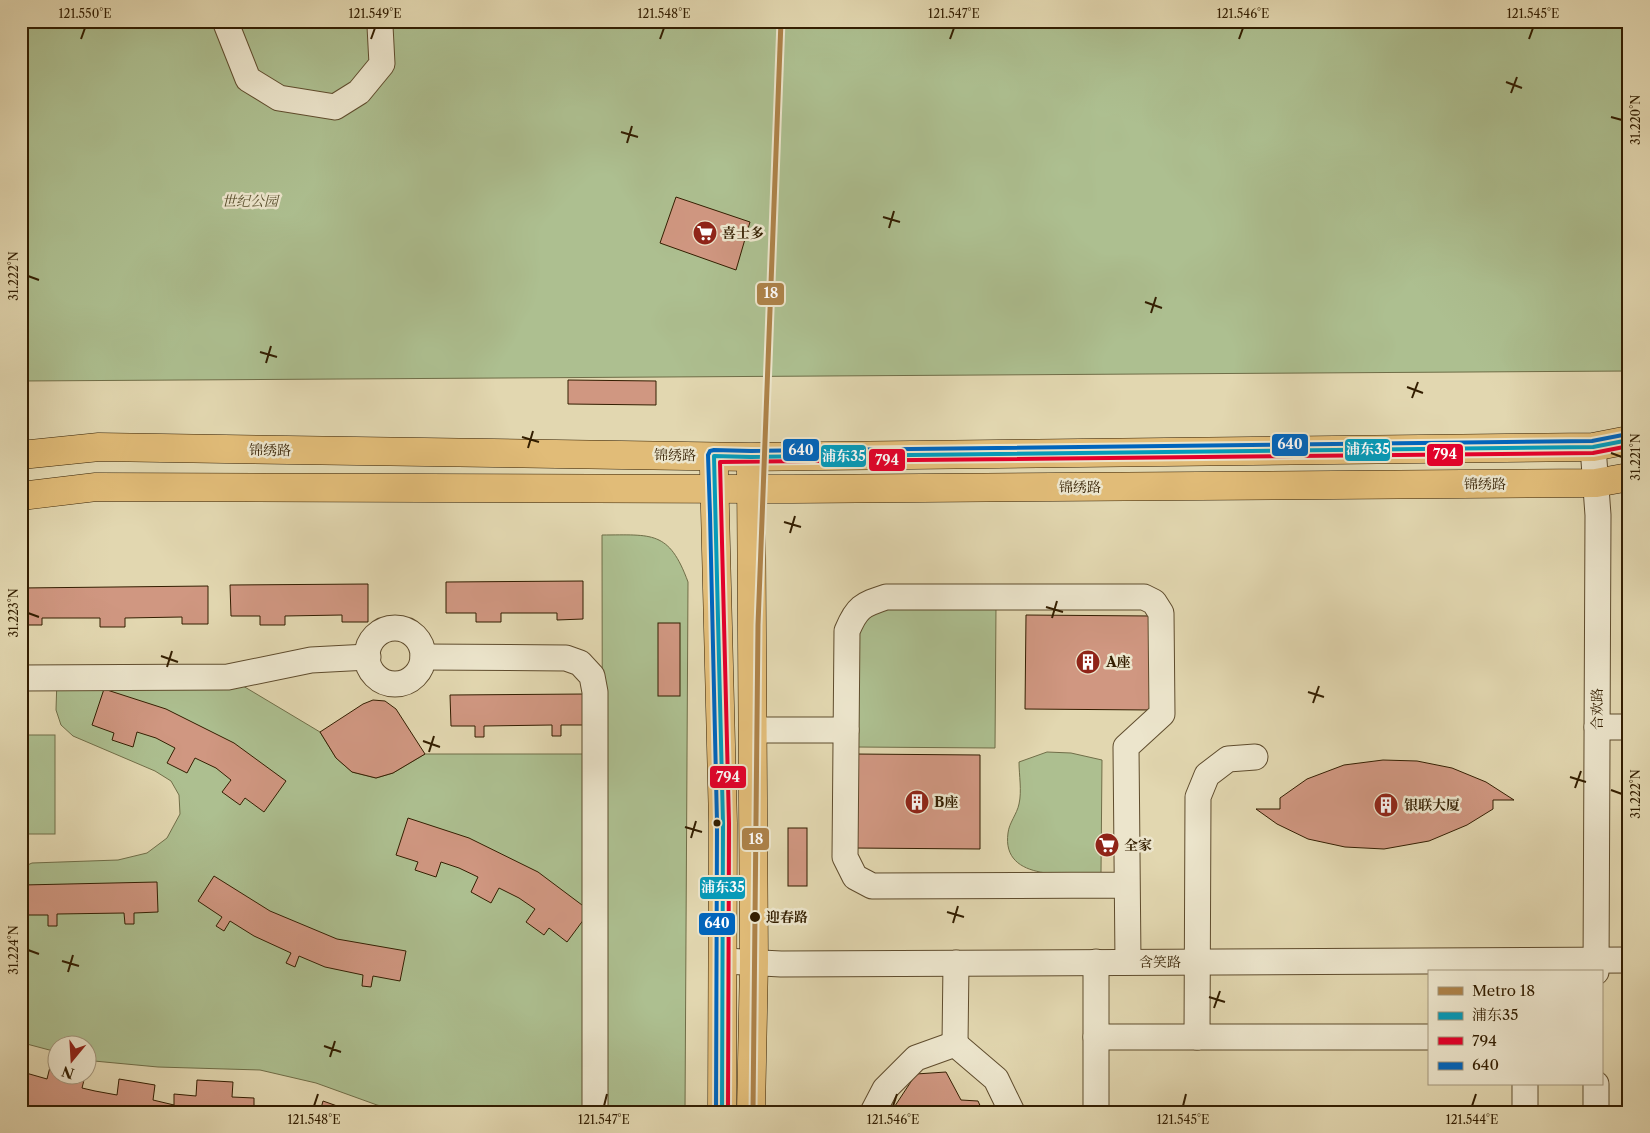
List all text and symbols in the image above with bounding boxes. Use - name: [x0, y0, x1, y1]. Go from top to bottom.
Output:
- text: 121.550°E: [58, 6, 112, 21]
- text: 121.549°E: [349, 6, 401, 21]
- text: 121.548°E: [638, 6, 690, 21]
- text: 121.547°E: [928, 6, 980, 21]
- text: 121.546°E: [1217, 6, 1269, 21]
- text: 121.545°E: [1507, 6, 1559, 21]
- text: 31.220°N: [1628, 95, 1643, 145]
- park label: 世纪公园: [222, 192, 280, 210]
- supermarket icon: 喜士多: [692, 220, 718, 246]
- place label: 喜士多: [722, 224, 764, 242]
- text: 31.222°N: [6, 251, 21, 301]
- line badge: 18: [756, 282, 785, 306]
- text: 18: [764, 284, 778, 302]
- line badge: 640: [1271, 433, 1309, 457]
- text: 31.221°N: [1628, 433, 1643, 481]
- text: 640: [1277, 435, 1303, 453]
- line badge: 640: [782, 438, 820, 462]
- line badge: 浦东35: [1344, 438, 1391, 462]
- text: 浦东35: [1346, 440, 1390, 458]
- street label: 锦绣路: [249, 441, 291, 459]
- text: 640: [788, 441, 814, 459]
- line badge: 794: [1426, 443, 1464, 467]
- line badge: 浦东35: [820, 444, 867, 468]
- text: 794: [1433, 445, 1457, 463]
- street label: 锦绣路: [654, 446, 696, 464]
- text: 浦东35: [822, 447, 866, 465]
- line badge: 794: [868, 448, 906, 472]
- text: 794: [875, 451, 899, 469]
- street label: 锦绣路: [1464, 475, 1506, 493]
- street label: 锦绣路: [1059, 478, 1101, 496]
- text: 31.223°N: [6, 588, 21, 638]
- building icon: A座: [1075, 649, 1101, 675]
- place label: A座: [1105, 653, 1131, 671]
- street label: 合欢路: [1588, 688, 1606, 730]
- line badge: 794: [709, 765, 747, 789]
- text: 794: [716, 768, 740, 786]
- text: 31.222°N: [1628, 769, 1643, 819]
- building icon: B座: [904, 789, 930, 815]
- building icon: 银联大厦: [1373, 792, 1399, 818]
- place label: B座: [934, 793, 958, 811]
- place label: 银联大厦: [1404, 796, 1460, 814]
- unlabelled marker: [712, 818, 722, 828]
- line badge: 18: [741, 827, 770, 851]
- text: 18: [749, 830, 763, 848]
- supermarket icon: 全家: [1094, 832, 1120, 858]
- place label: 全家: [1124, 836, 1152, 854]
- line badge: 浦东35: [699, 876, 746, 900]
- text: 浦东35: [701, 878, 745, 896]
- place label: 迎春路: [766, 908, 808, 926]
- marker: 迎春路: [748, 910, 762, 924]
- line badge: 640: [698, 912, 736, 936]
- text: 640: [704, 914, 730, 932]
- text: 31.224°N: [6, 925, 21, 975]
- street label: 含笑路: [1139, 953, 1181, 971]
- legend: [1428, 970, 1602, 1086]
- text: Metro 18: [1472, 981, 1535, 1000]
- text: 浦东35: [1472, 1005, 1518, 1024]
- text: 794: [1472, 1031, 1497, 1050]
- north arrow: [48, 1036, 98, 1086]
- text: 640: [1472, 1055, 1499, 1074]
- text: N: [59, 1062, 77, 1083]
- text: 121.548°E: [288, 1112, 340, 1127]
- text: 121.547°E: [578, 1112, 630, 1127]
- text: 121.546°E: [867, 1112, 919, 1127]
- text: 121.545°E: [1157, 1112, 1209, 1127]
- text: 121.544°E: [1446, 1112, 1498, 1127]

